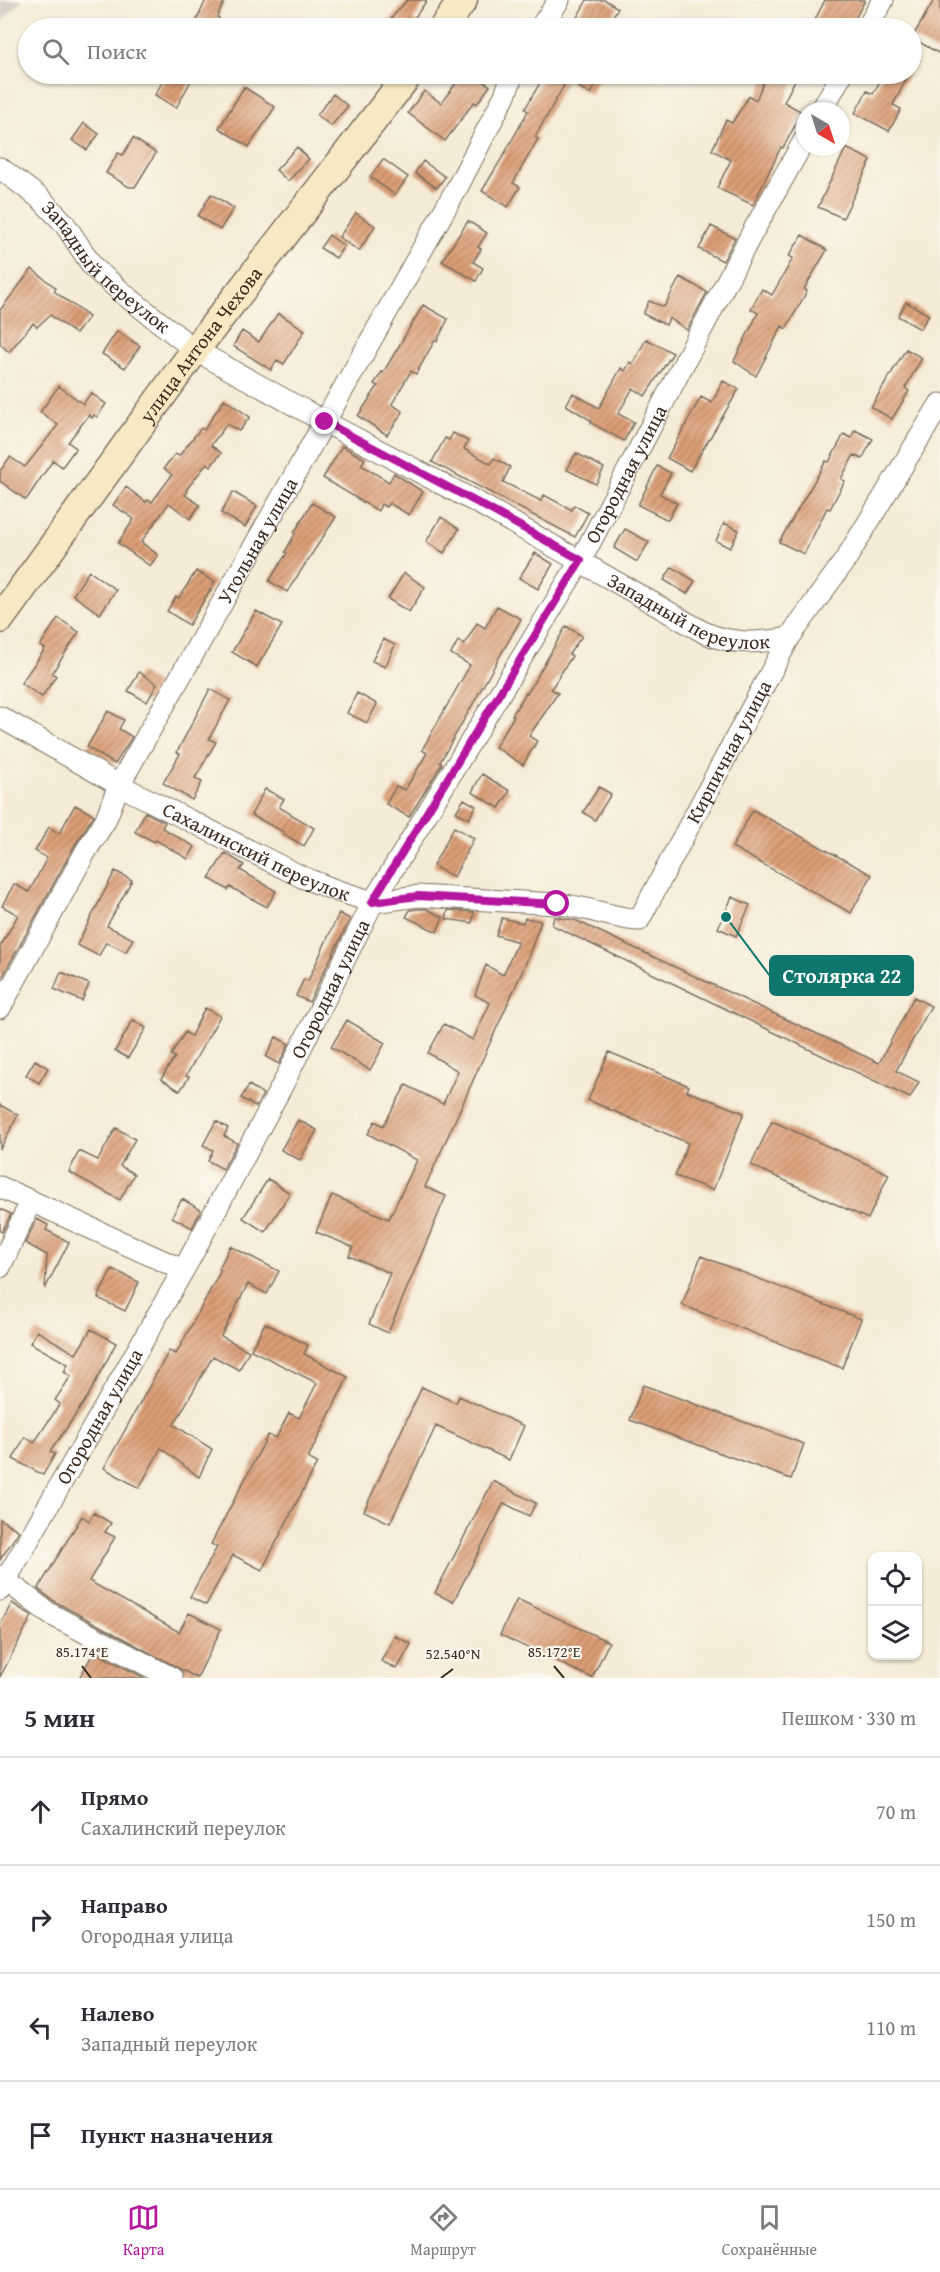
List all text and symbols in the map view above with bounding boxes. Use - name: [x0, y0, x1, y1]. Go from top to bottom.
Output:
- search box: [18, 18, 922, 84]
- icon: search: [39, 35, 72, 68]
- text: Поиск: [87, 35, 147, 67]
- north arrow: [796, 102, 850, 156]
- street label: Западный переулок: [35, 193, 177, 340]
- street label: улица Антона Чехова: [131, 260, 269, 429]
- street label: Огородная улица: [577, 399, 674, 548]
- route end: [311, 408, 337, 434]
- street label: Угольная улица: [210, 471, 305, 609]
- street label: Западный переулок: [602, 565, 771, 656]
- street label: Кирпичная улица: [678, 674, 778, 828]
- street label: Сахалинский переулок: [158, 794, 354, 908]
- route start: [543, 890, 569, 916]
- street label: Огородная улица: [283, 913, 377, 1063]
- callout: Столярка 22: [770, 956, 913, 995]
- text: Столярка 22: [783, 960, 902, 991]
- street label: Огородная улица: [49, 1342, 150, 1490]
- map controls: [868, 1552, 922, 1660]
- button: locate: [868, 1552, 922, 1606]
- button: layers: [868, 1606, 922, 1660]
- text: 85.174°E: [56, 1641, 109, 1662]
- text: 85.172°E: [528, 1641, 581, 1662]
- text: 52.540°N: [426, 1643, 481, 1664]
- text: 5 мин: [24, 1698, 95, 1737]
- text: Пешком · 330 m: [782, 1703, 916, 1732]
- text: Прямо: [81, 1781, 148, 1813]
- icon: ahead: [24, 1795, 57, 1828]
- text: 70 m: [876, 1797, 916, 1826]
- text: Сахалинский переулок: [81, 1813, 286, 1842]
- text: Направо: [81, 1889, 168, 1921]
- icon: right: [24, 1903, 57, 1936]
- text: 150 m: [866, 1905, 916, 1934]
- text: Огородная улица: [81, 1921, 233, 1950]
- text: Налево: [81, 1997, 154, 2029]
- icon: left: [24, 2011, 57, 2044]
- text: 110 m: [866, 2013, 916, 2042]
- text: Западный переулок: [81, 2029, 257, 2058]
- icon: arrive: [24, 2119, 57, 2152]
- text: Пункт назначения: [81, 2119, 273, 2151]
- tab: Карта: [123, 2201, 164, 2261]
- tab: Маршрут: [410, 2201, 476, 2261]
- tab: Сохранённые: [722, 2201, 817, 2261]

